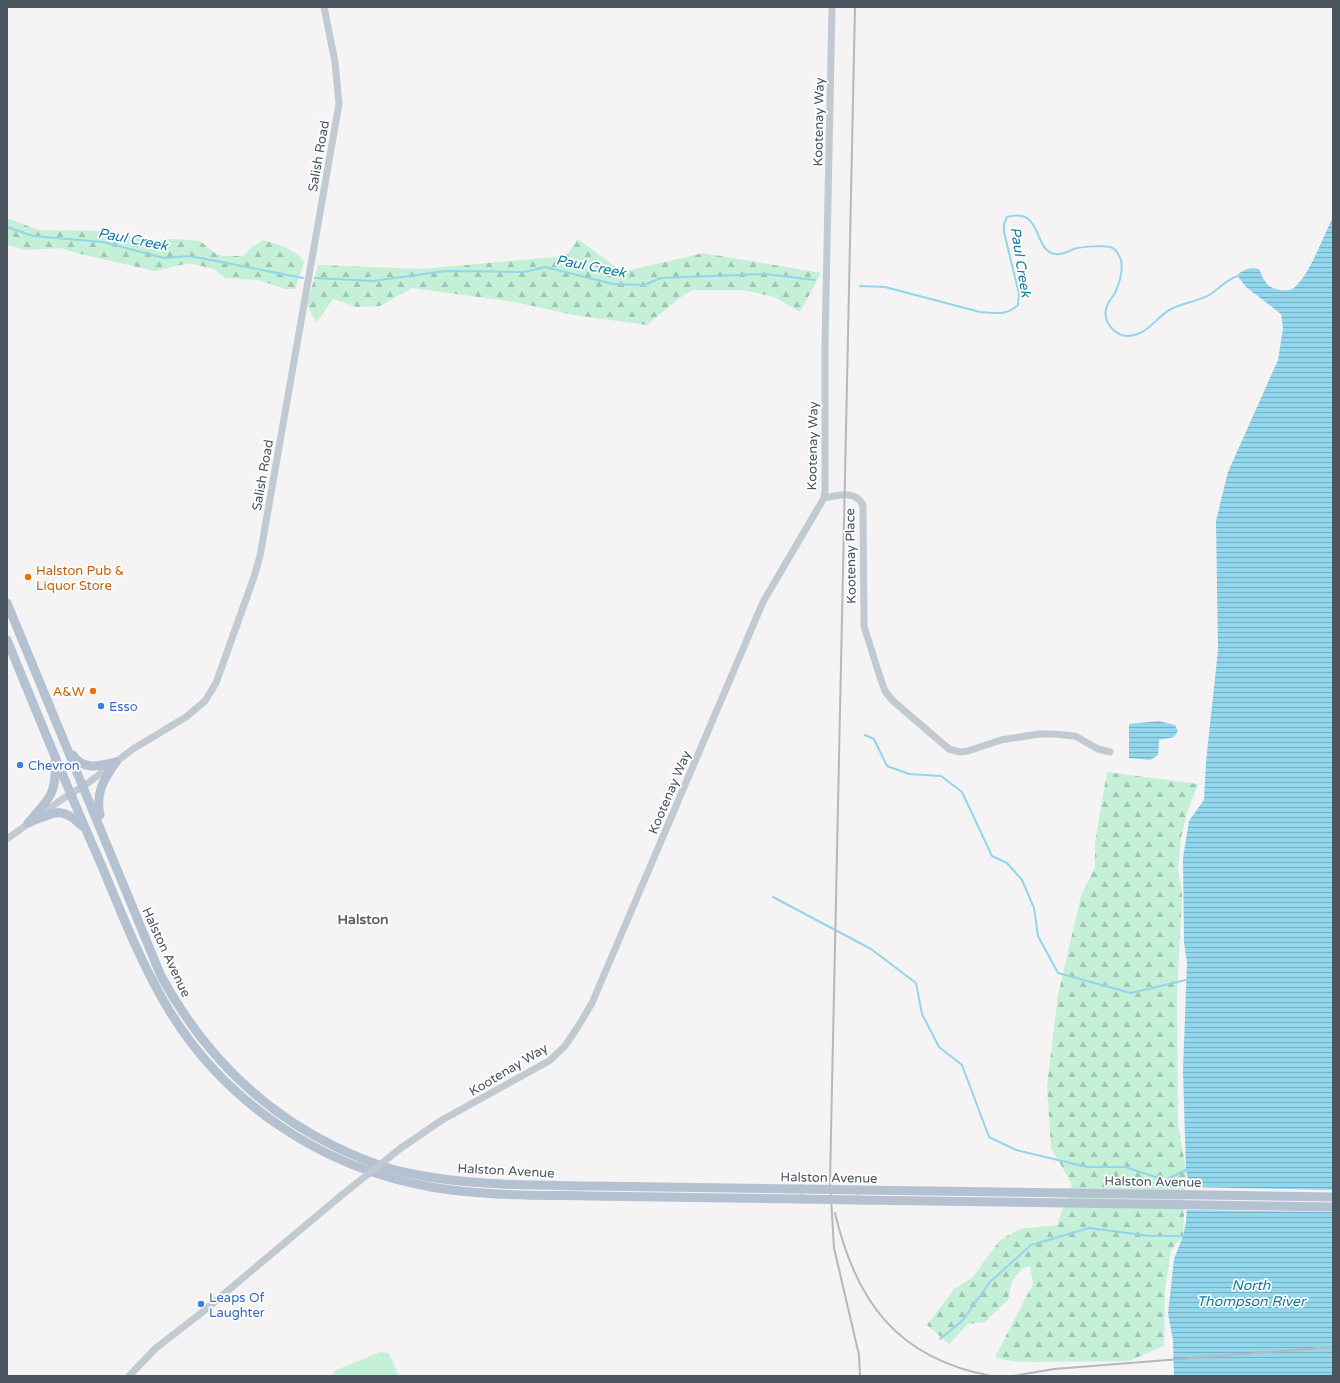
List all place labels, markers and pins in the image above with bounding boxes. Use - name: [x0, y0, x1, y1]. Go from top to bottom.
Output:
- place label: Halston Pub & Liquor Store: [36, 563, 124, 594]
- marker: Halston Pub & Liquor Store: [23, 572, 33, 582]
- place label: A&W: [53, 684, 85, 700]
- marker: A&W: [88, 686, 98, 696]
- place label: Esso: [109, 699, 138, 715]
- marker: Esso: [96, 701, 106, 711]
- place label: Chevron: [28, 758, 80, 774]
- marker: Chevron: [15, 760, 25, 770]
- place label: Leaps Of Laughter: [209, 1290, 265, 1321]
- marker: Leaps Of Laughter: [196, 1299, 206, 1309]

